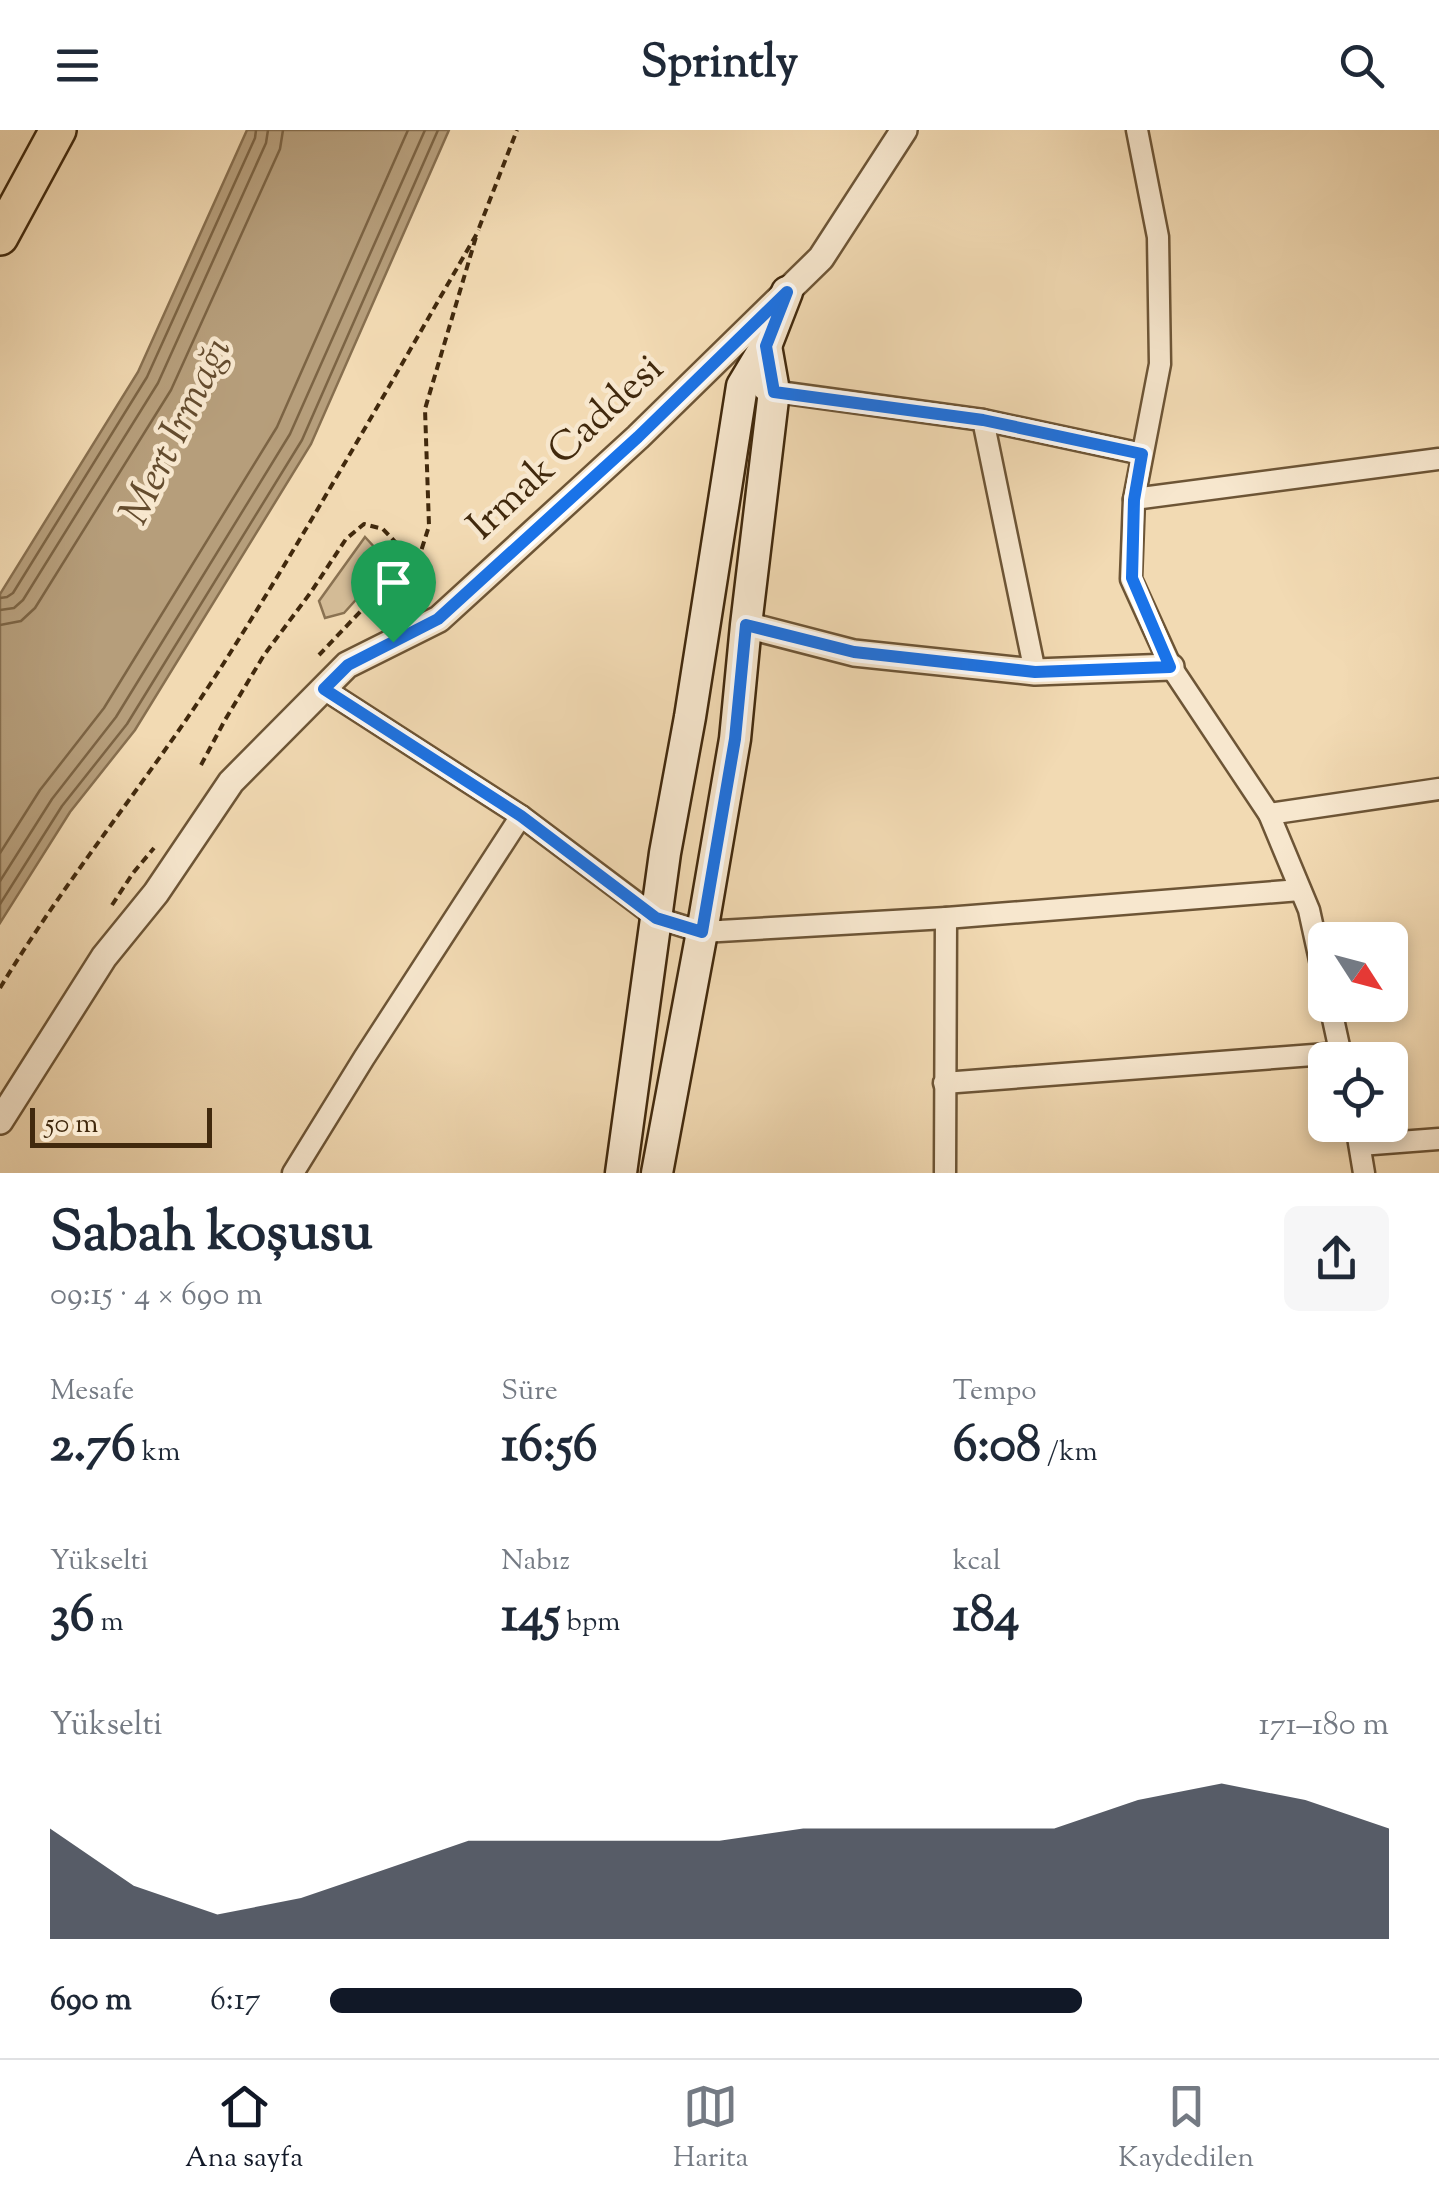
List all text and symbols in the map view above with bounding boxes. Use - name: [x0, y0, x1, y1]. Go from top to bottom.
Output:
- text: Sprintly: [641, 33, 798, 98]
- icon: menu: [50, 38, 105, 93]
- icon: search: [1334, 38, 1389, 93]
- water label: Mert Irmağı: [107, 328, 249, 536]
- street label: Irmak Caddesi: [456, 343, 678, 555]
- pin: [351, 540, 436, 643]
- icon: arrive: [366, 555, 421, 610]
- north arrow: [1308, 922, 1408, 1022]
- map controls: [1308, 922, 1408, 1142]
- button: locate: [1308, 1042, 1408, 1142]
- scale bar: [30, 1103, 212, 1148]
- text: 50 m: [45, 1105, 99, 1145]
- text: Sabah koşusu: [50, 1196, 373, 1275]
- button: share: [1284, 1206, 1389, 1311]
- text: 09:15 · 4 × 690 m: [50, 1273, 263, 1319]
- text: Mesafe: [50, 1372, 134, 1412]
- text: Süre: [501, 1372, 558, 1412]
- text: Tempo: [953, 1372, 1037, 1412]
- text: 2.76: [50, 1412, 136, 1484]
- text: 16:56: [501, 1412, 598, 1484]
- text: 6:08: [953, 1412, 1041, 1484]
- text: km: [136, 1433, 180, 1473]
- text: /km: [1041, 1433, 1098, 1473]
- text: Yükselti: [50, 1542, 148, 1582]
- text: Nabız: [501, 1542, 570, 1582]
- text: kcal: [953, 1542, 1001, 1582]
- text: 36: [50, 1582, 95, 1654]
- text: 145: [501, 1582, 561, 1654]
- text: 184: [953, 1582, 1019, 1654]
- text: m: [95, 1603, 124, 1643]
- text: bpm: [561, 1603, 620, 1643]
- text: Yükselti: [50, 1703, 162, 1749]
- text: 171–180 m: [1259, 1703, 1389, 1749]
- text: 690 m: [50, 1978, 132, 2024]
- text: 6:17: [210, 1978, 261, 2024]
- tab: Ana sayfa: [185, 2079, 303, 2179]
- tab: Harita: [673, 2079, 748, 2179]
- tab: Kaydedilen: [1118, 2079, 1254, 2179]

